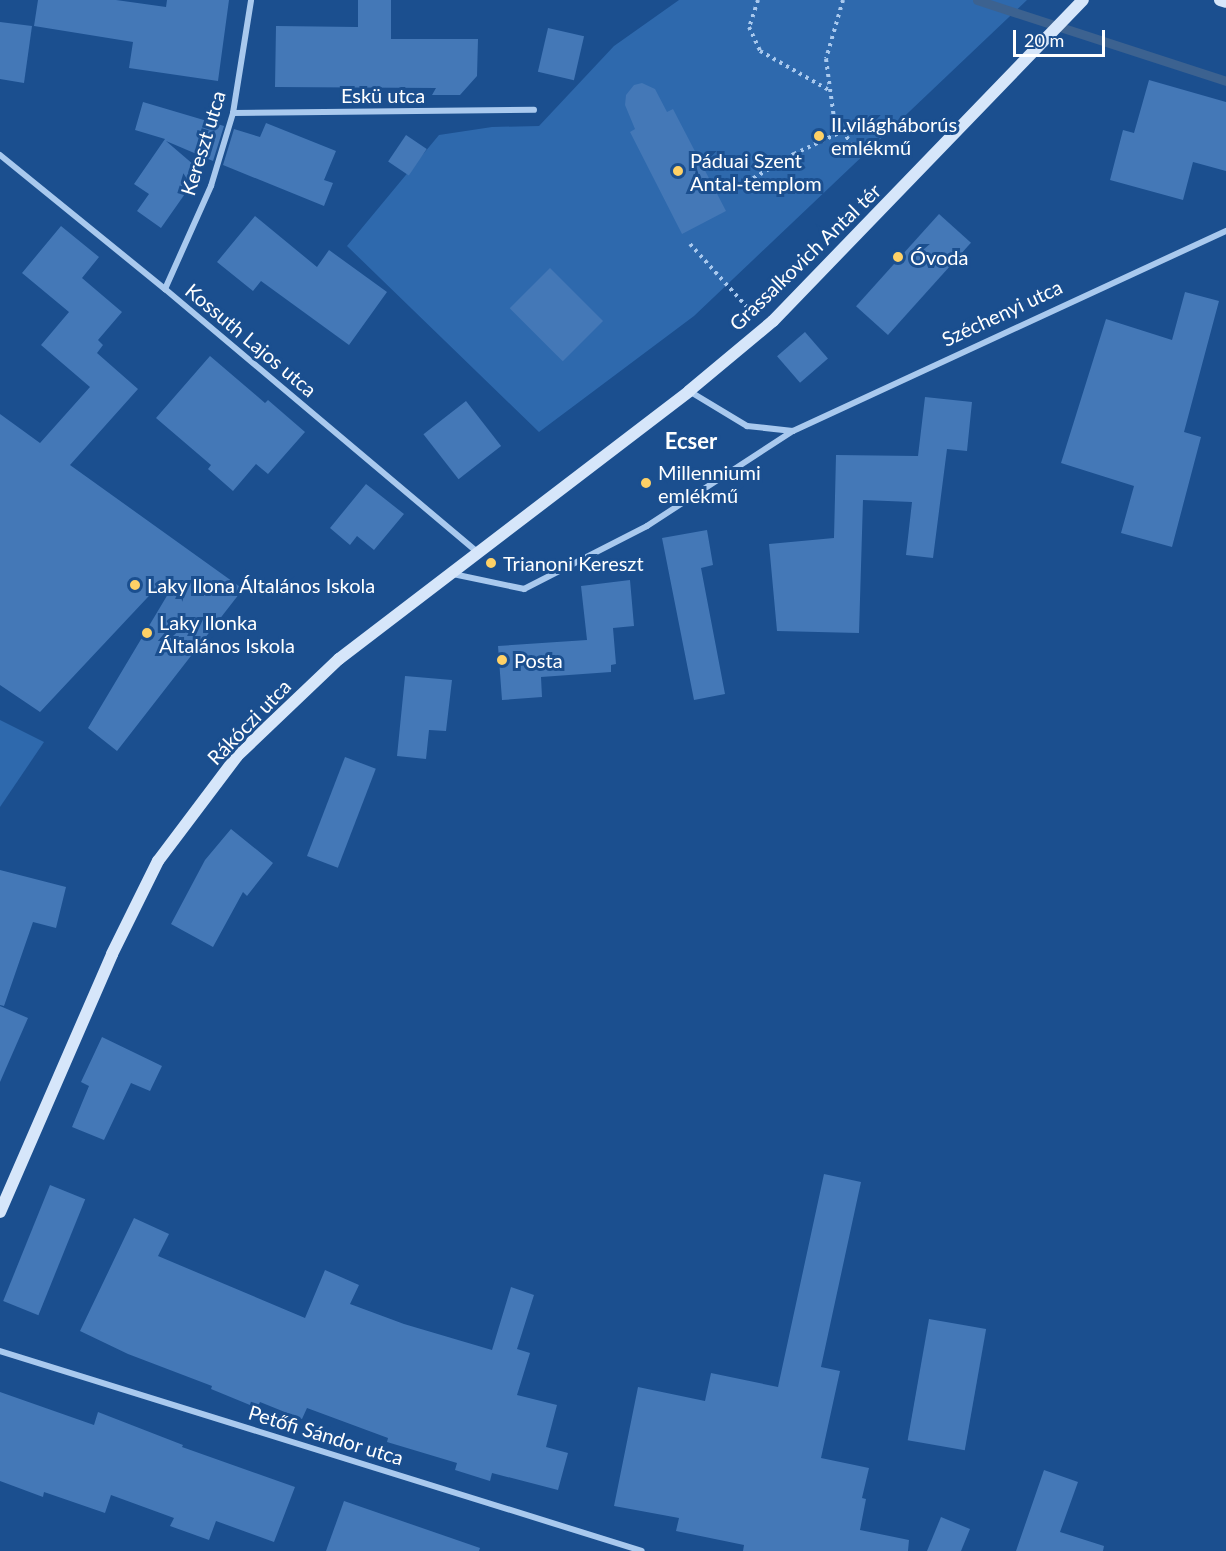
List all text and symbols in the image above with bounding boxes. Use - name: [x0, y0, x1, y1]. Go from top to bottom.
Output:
- scale bar: [1016, 18, 1108, 56]
- text: 20 m: [1024, 29, 1064, 51]
- street label: Eskü utca: [341, 83, 425, 107]
- street label: Kereszt utca: [176, 88, 230, 198]
- place label: II.világháborús emlékmű: [831, 112, 957, 159]
- marker: II.világháborús emlékmű: [812, 129, 826, 143]
- place label: Páduai Szent Antal-templom: [690, 148, 822, 195]
- marker: Páduai Szent Antal-templom: [671, 164, 685, 178]
- street label: Grassalkovich Antal tér: [724, 178, 886, 336]
- place label: Óvoda: [910, 245, 968, 269]
- marker: Óvoda: [891, 250, 905, 264]
- street label: Széchenyi utca: [938, 275, 1066, 351]
- street label: Kossuth Lajos utca: [181, 278, 321, 402]
- district label: Ecser: [665, 428, 717, 454]
- place label: Millenniumi emlékmű: [658, 460, 761, 507]
- marker: Millenniumi emlékmű: [639, 476, 653, 490]
- place label: Trianoni Kereszt: [503, 551, 644, 575]
- marker: Trianoni Kereszt: [484, 556, 498, 570]
- place label: Laky Ilona Általános Iskola: [147, 573, 376, 597]
- marker: Laky Ilona Általános Iskola: [128, 578, 142, 592]
- place label: Laky Ilonka Általános Iskola: [159, 610, 295, 657]
- marker: Laky Ilonka Általános Iskola: [140, 626, 154, 640]
- place label: Posta: [514, 648, 563, 672]
- marker: Posta: [495, 653, 509, 667]
- street label: Rákóczi utca: [202, 674, 296, 770]
- street label: Petőfi Sándor utca: [245, 1400, 407, 1470]

